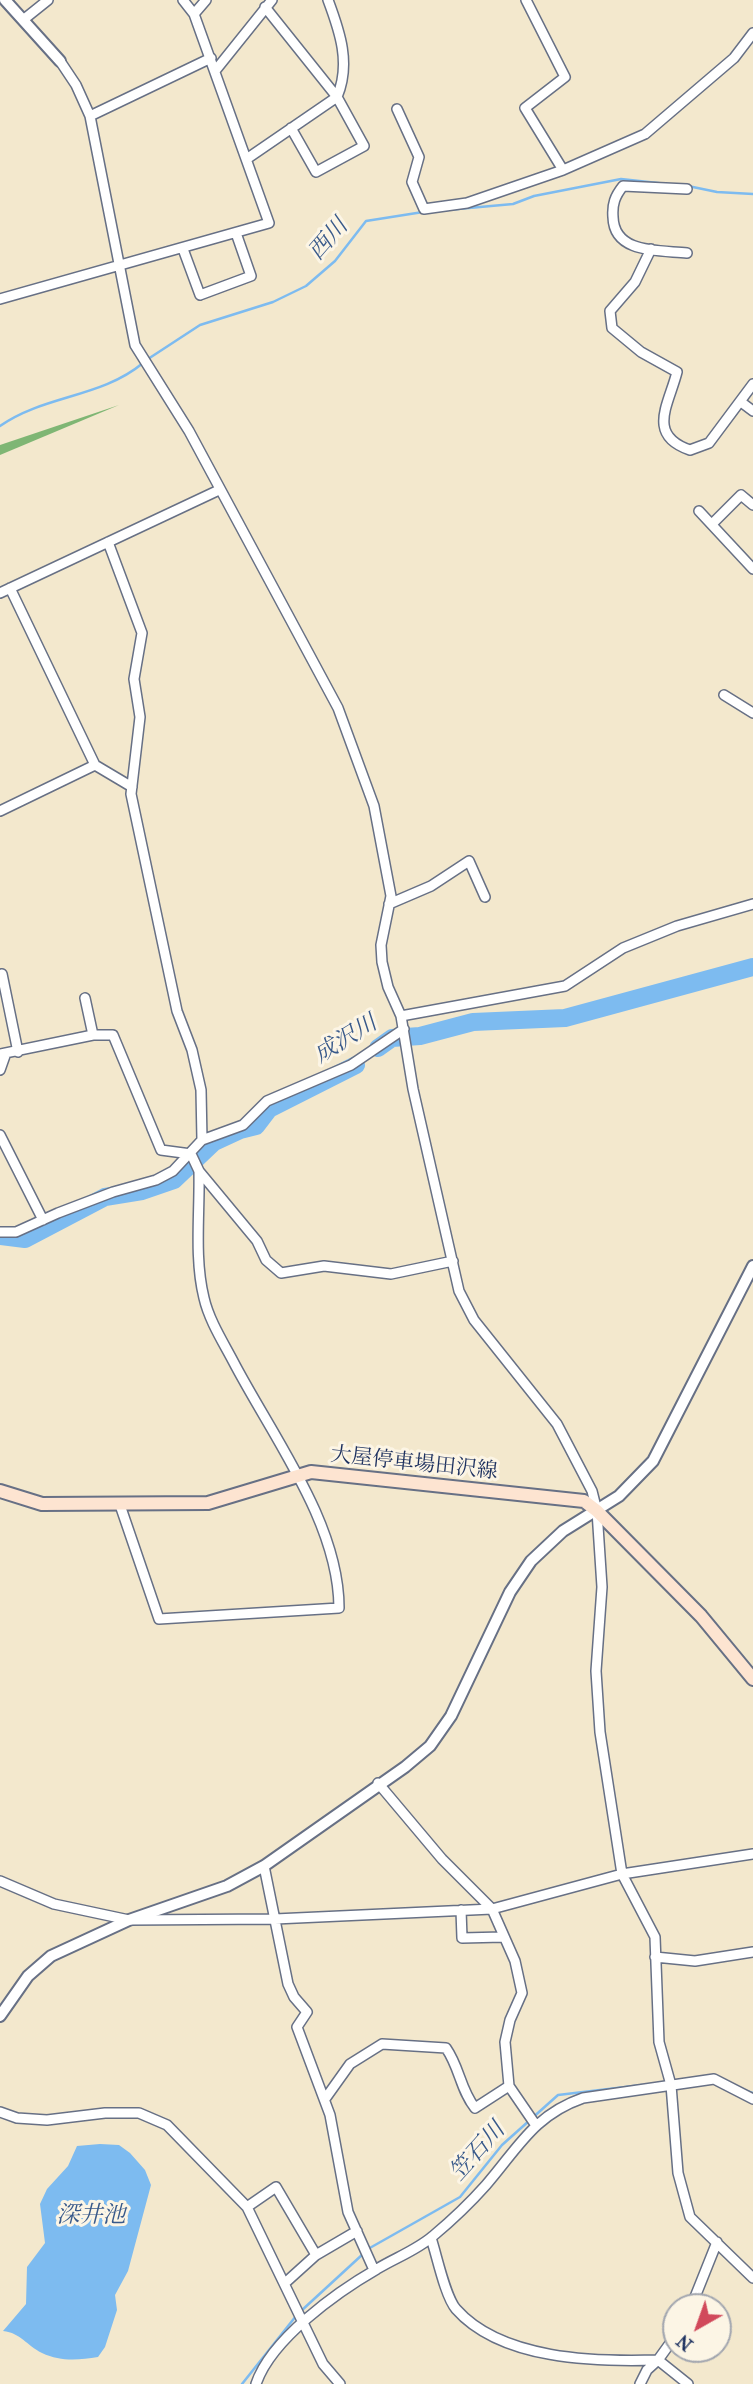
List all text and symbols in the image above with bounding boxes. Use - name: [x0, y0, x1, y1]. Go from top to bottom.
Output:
- water label: 西川: [303, 214, 355, 266]
- water label: 成沢川: [309, 1010, 383, 1070]
- street label: 大屋停車場田沢線: [329, 1443, 499, 1485]
- water label: 笠石川: [445, 2117, 511, 2187]
- water label: 深井池: [57, 2202, 125, 2230]
- north arrow: [662, 2293, 732, 2363]
- text: N: [672, 2329, 697, 2356]

